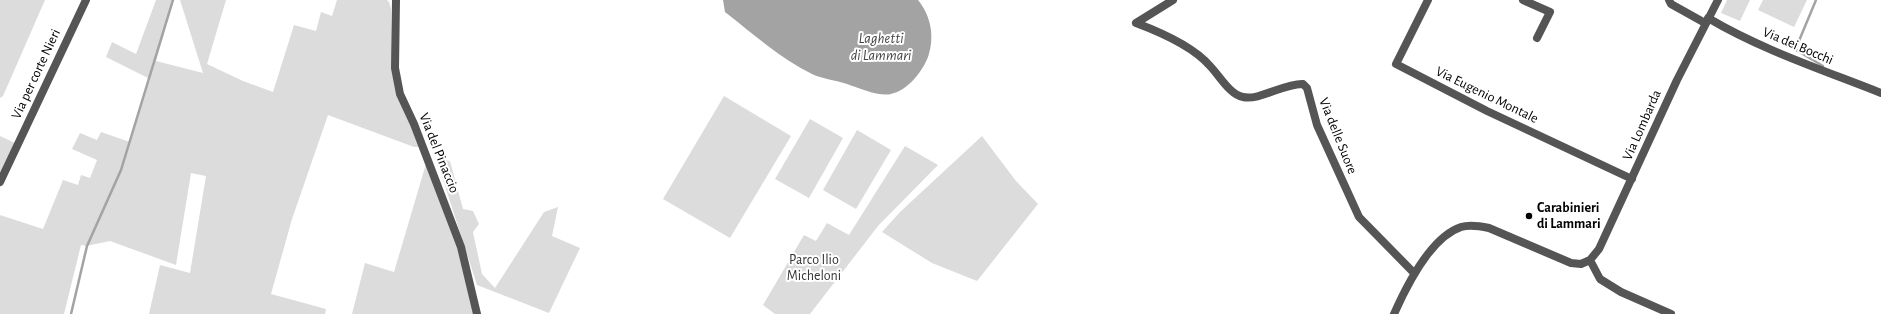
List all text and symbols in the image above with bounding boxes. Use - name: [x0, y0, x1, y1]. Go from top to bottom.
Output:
- street label: Via dei Bocchi: [1760, 24, 1836, 68]
- street label: Via per corte Nieri: [8, 26, 64, 122]
- water label: Laghetti di Lammari: [851, 29, 911, 64]
- street label: Via Eugenio Montale: [1433, 63, 1541, 127]
- street label: Via Lombarda: [1619, 87, 1665, 163]
- street label: Via delle Suore: [1315, 95, 1361, 177]
- street label: Via del Pinaccio: [415, 110, 463, 196]
- place label: Carabinieri di Lammari: [1537, 200, 1601, 232]
- marker: Carabinieri di Lammari: [1524, 211, 1534, 221]
- park label: Parco Ilio Micheloni: [787, 252, 841, 284]

